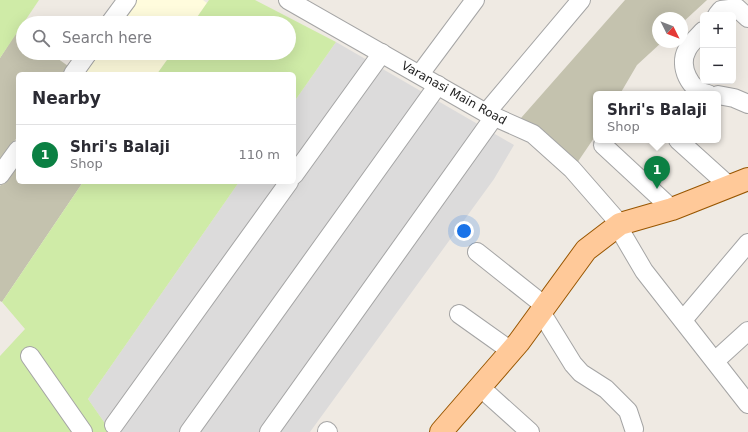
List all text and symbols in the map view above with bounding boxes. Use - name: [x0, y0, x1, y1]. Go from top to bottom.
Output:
- north arrow: [652, 12, 688, 48]
- map controls: [700, 12, 736, 84]
- button: +: [700, 12, 736, 48]
- search box: [16, 16, 296, 60]
- icon: search: [30, 27, 52, 49]
- text: Search here: [62, 29, 152, 47]
- button: −: [700, 48, 736, 84]
- street label: Varanasi Main Road: [399, 58, 509, 128]
- text: Nearby: [32, 88, 101, 108]
- popup: [593, 91, 721, 143]
- text: Shri's Balaji: [607, 101, 707, 119]
- text: Shop: [607, 119, 640, 134]
- text: Shri's Balaji: [70, 138, 170, 156]
- text: 1: [40, 147, 50, 162]
- text: 110 m: [238, 147, 280, 162]
- text: Shop: [70, 156, 103, 171]
- pin: 1: [644, 156, 670, 189]
- your location: [454, 221, 474, 241]

